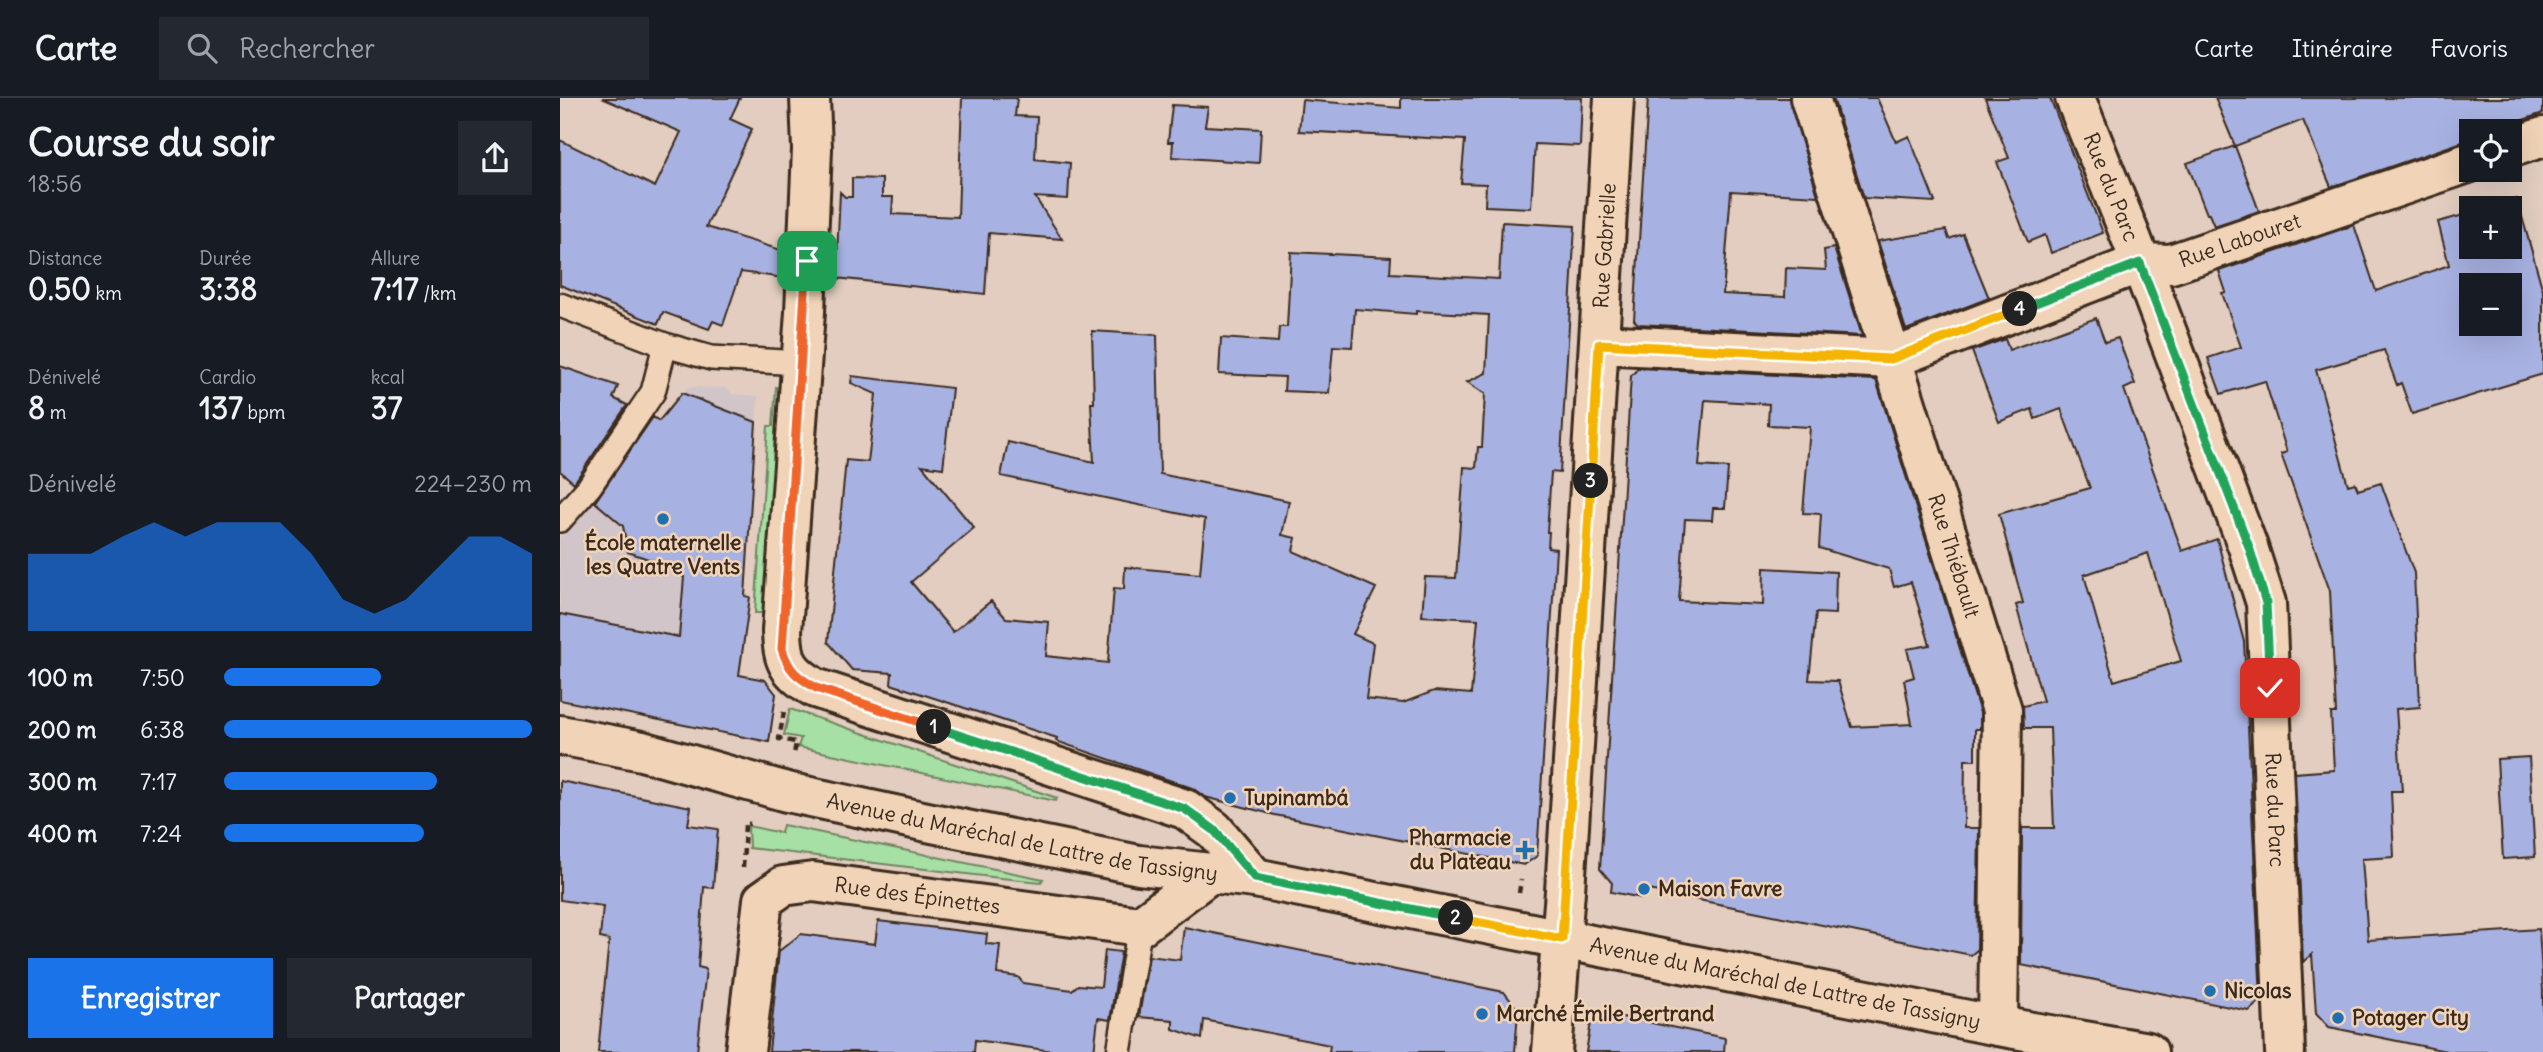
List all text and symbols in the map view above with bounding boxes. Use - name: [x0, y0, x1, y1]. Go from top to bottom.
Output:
- search box: [159, 17, 649, 80]
- text: Carte: [35, 27, 117, 69]
- icon: search: [183, 29, 221, 67]
- text: Rechercher: [239, 32, 375, 65]
- text: Carte: [2194, 33, 2254, 63]
- text: Itinéraire: [2292, 33, 2393, 63]
- text: Favoris: [2431, 33, 2508, 63]
- text: Course du soir: [28, 119, 275, 166]
- map controls: [2459, 119, 2522, 336]
- button: locate: [2459, 119, 2522, 182]
- button: share: [458, 121, 532, 195]
- street label: Rue du Parc: [2077, 129, 2145, 245]
- text: 18:56: [28, 169, 82, 198]
- street label: Rue Gabrielle: [1587, 182, 1622, 309]
- button: +: [2459, 196, 2522, 259]
- street label: Rue Labouret: [2175, 207, 2304, 273]
- pin: [777, 231, 837, 291]
- icon: arrive: [788, 242, 826, 280]
- text: Distance: [28, 246, 102, 270]
- text: Durée: [199, 246, 252, 270]
- text: Allure: [371, 246, 420, 270]
- text: 0.50: [28, 270, 91, 308]
- text: 3:38: [199, 270, 257, 308]
- text: 7:17: [371, 270, 419, 308]
- button: −: [2459, 273, 2522, 336]
- text: km: [91, 281, 122, 305]
- text: /km: [419, 281, 457, 305]
- pin: 4: [2002, 292, 2038, 326]
- text: 4: [2014, 296, 2025, 320]
- text: Dénivelé: [28, 365, 101, 389]
- text: Cardio: [199, 365, 256, 389]
- text: kcal: [371, 365, 405, 389]
- text: 8: [28, 389, 45, 427]
- text: 137: [199, 389, 243, 427]
- text: 37: [371, 389, 402, 427]
- text: m: [45, 400, 66, 424]
- text: bpm: [243, 400, 286, 424]
- pin: 3: [1574, 464, 1608, 498]
- text: 3: [1585, 468, 1596, 492]
- text: Dénivelé: [28, 469, 116, 498]
- text: 224–230 m: [414, 469, 532, 498]
- street label: Rue Thiébault: [1922, 491, 1986, 621]
- marker: École maternelle les Quatre Vents: [655, 511, 671, 527]
- place label: École maternelle les Quatre Vents: [585, 528, 741, 580]
- pin: [2240, 658, 2300, 718]
- text: 100 m: [28, 663, 93, 692]
- text: 7:50: [140, 663, 185, 692]
- icon: check: [2251, 669, 2289, 707]
- pin: 1: [916, 710, 952, 744]
- text: 1: [930, 714, 937, 738]
- text: 200 m: [28, 715, 97, 744]
- text: 6:38: [140, 715, 185, 744]
- street label: Rue du Parc: [2259, 752, 2291, 868]
- text: 300 m: [28, 767, 97, 796]
- text: 7:17: [140, 767, 177, 796]
- place label: Tupinambá: [1244, 784, 1349, 811]
- street label: Avenue du Maréchal de Lattre de Tassigny: [824, 787, 1219, 887]
- marker: Tupinambá: [1222, 790, 1238, 806]
- text: 400 m: [28, 819, 97, 848]
- text: 7:24: [140, 819, 182, 848]
- place label: Pharmacie du Plateau: [1409, 824, 1511, 875]
- marker: Pharmacie du Plateau: [1517, 842, 1533, 858]
- street label: Rue des Épinettes: [833, 871, 1002, 920]
- place label: Maison Favre: [1658, 875, 1782, 902]
- marker: Maison Favre: [1636, 881, 1652, 897]
- pin: 2: [1438, 900, 1474, 936]
- text: 2: [1450, 905, 1461, 929]
- street label: Avenue du Maréchal de Lattre de Tassigny: [1588, 931, 1983, 1035]
- button: Enregistrer: [28, 958, 273, 1038]
- button: Partager: [287, 958, 532, 1038]
- place label: Nicolas: [2224, 977, 2292, 1004]
- marker: Nicolas: [2202, 983, 2218, 999]
- place label: Marché Émile Bertrand: [1496, 999, 1715, 1027]
- place label: Potager City: [2352, 1004, 2469, 1031]
- marker: Marché Émile Bertrand: [1474, 1006, 1490, 1022]
- marker: Potager City: [2330, 1010, 2346, 1026]

